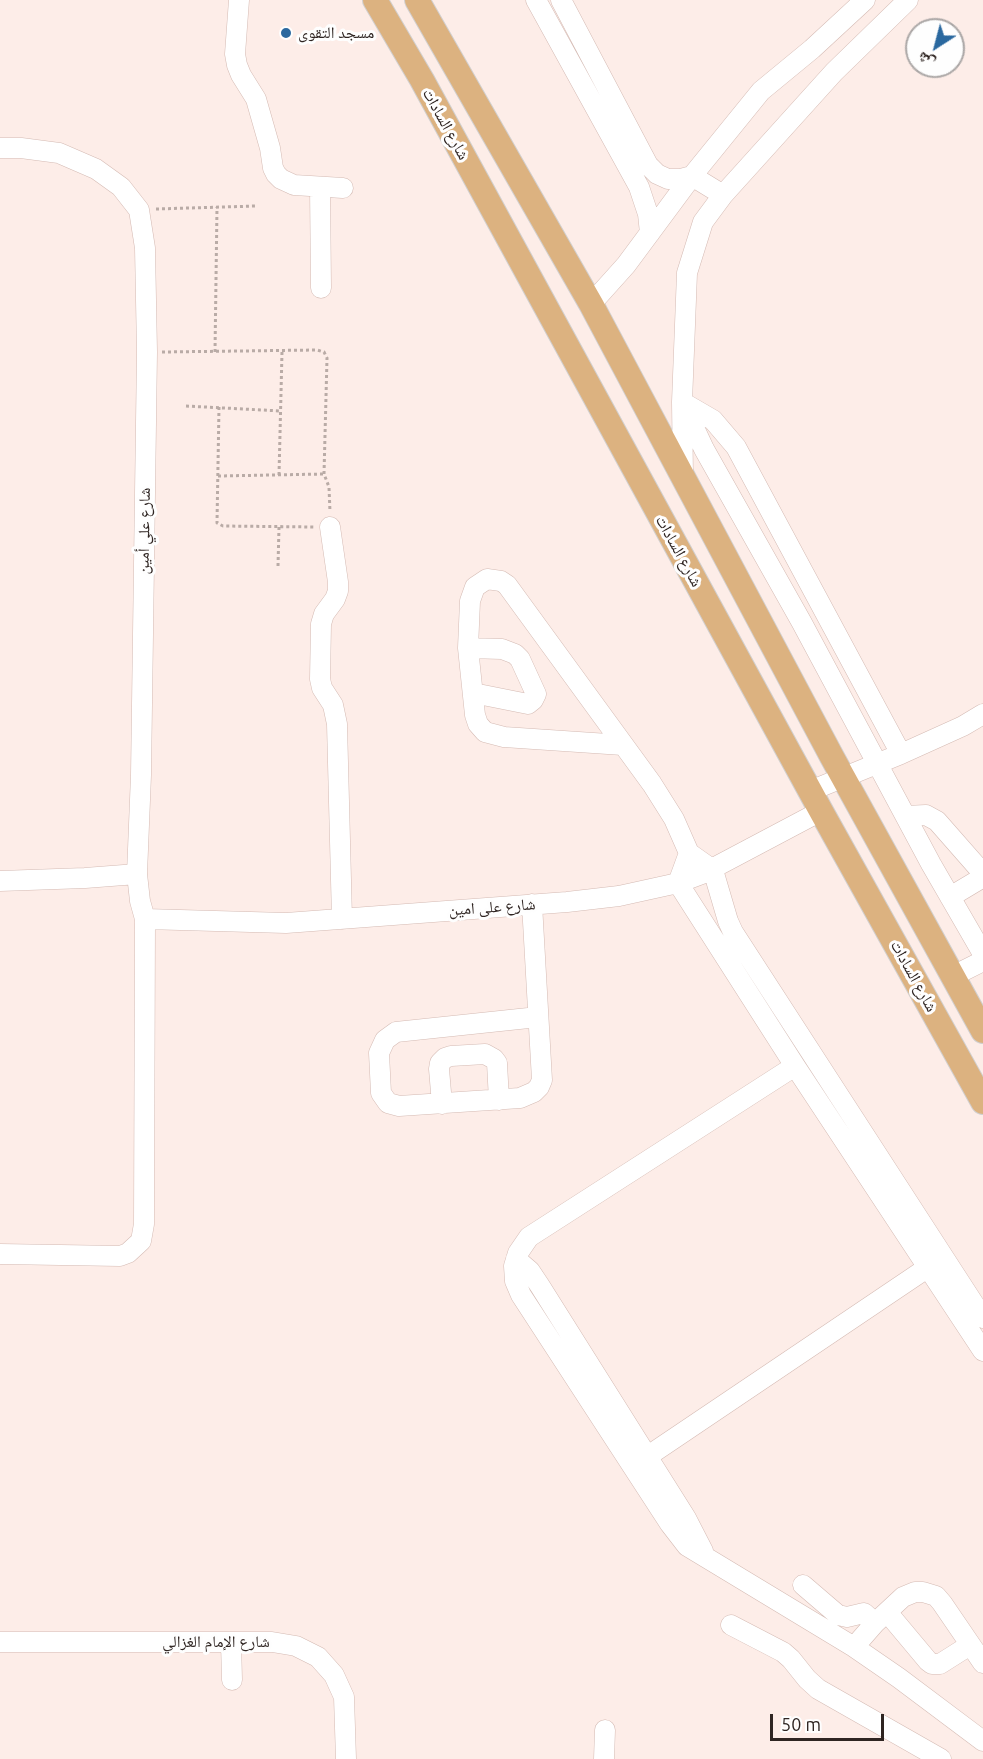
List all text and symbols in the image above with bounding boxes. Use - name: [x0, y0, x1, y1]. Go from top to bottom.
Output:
- north arrow: [905, 18, 965, 78]
- place label: مسجد التقوى: [298, 23, 374, 43]
- marker: مسجد التقوى: [279, 26, 293, 40]
- text: ش: [913, 49, 938, 73]
- street label: شارع السادات: [419, 85, 473, 163]
- street label: شارع علي أمين: [134, 487, 154, 575]
- street label: شارع السادات: [652, 512, 706, 590]
- street label: شارع على امين: [448, 894, 536, 920]
- street label: شارع السادات: [887, 937, 941, 1015]
- street label: شارع الإمام الغزالي: [162, 1632, 270, 1652]
- scale bar: [773, 1702, 887, 1740]
- text: 50 m: [781, 1714, 821, 1734]

